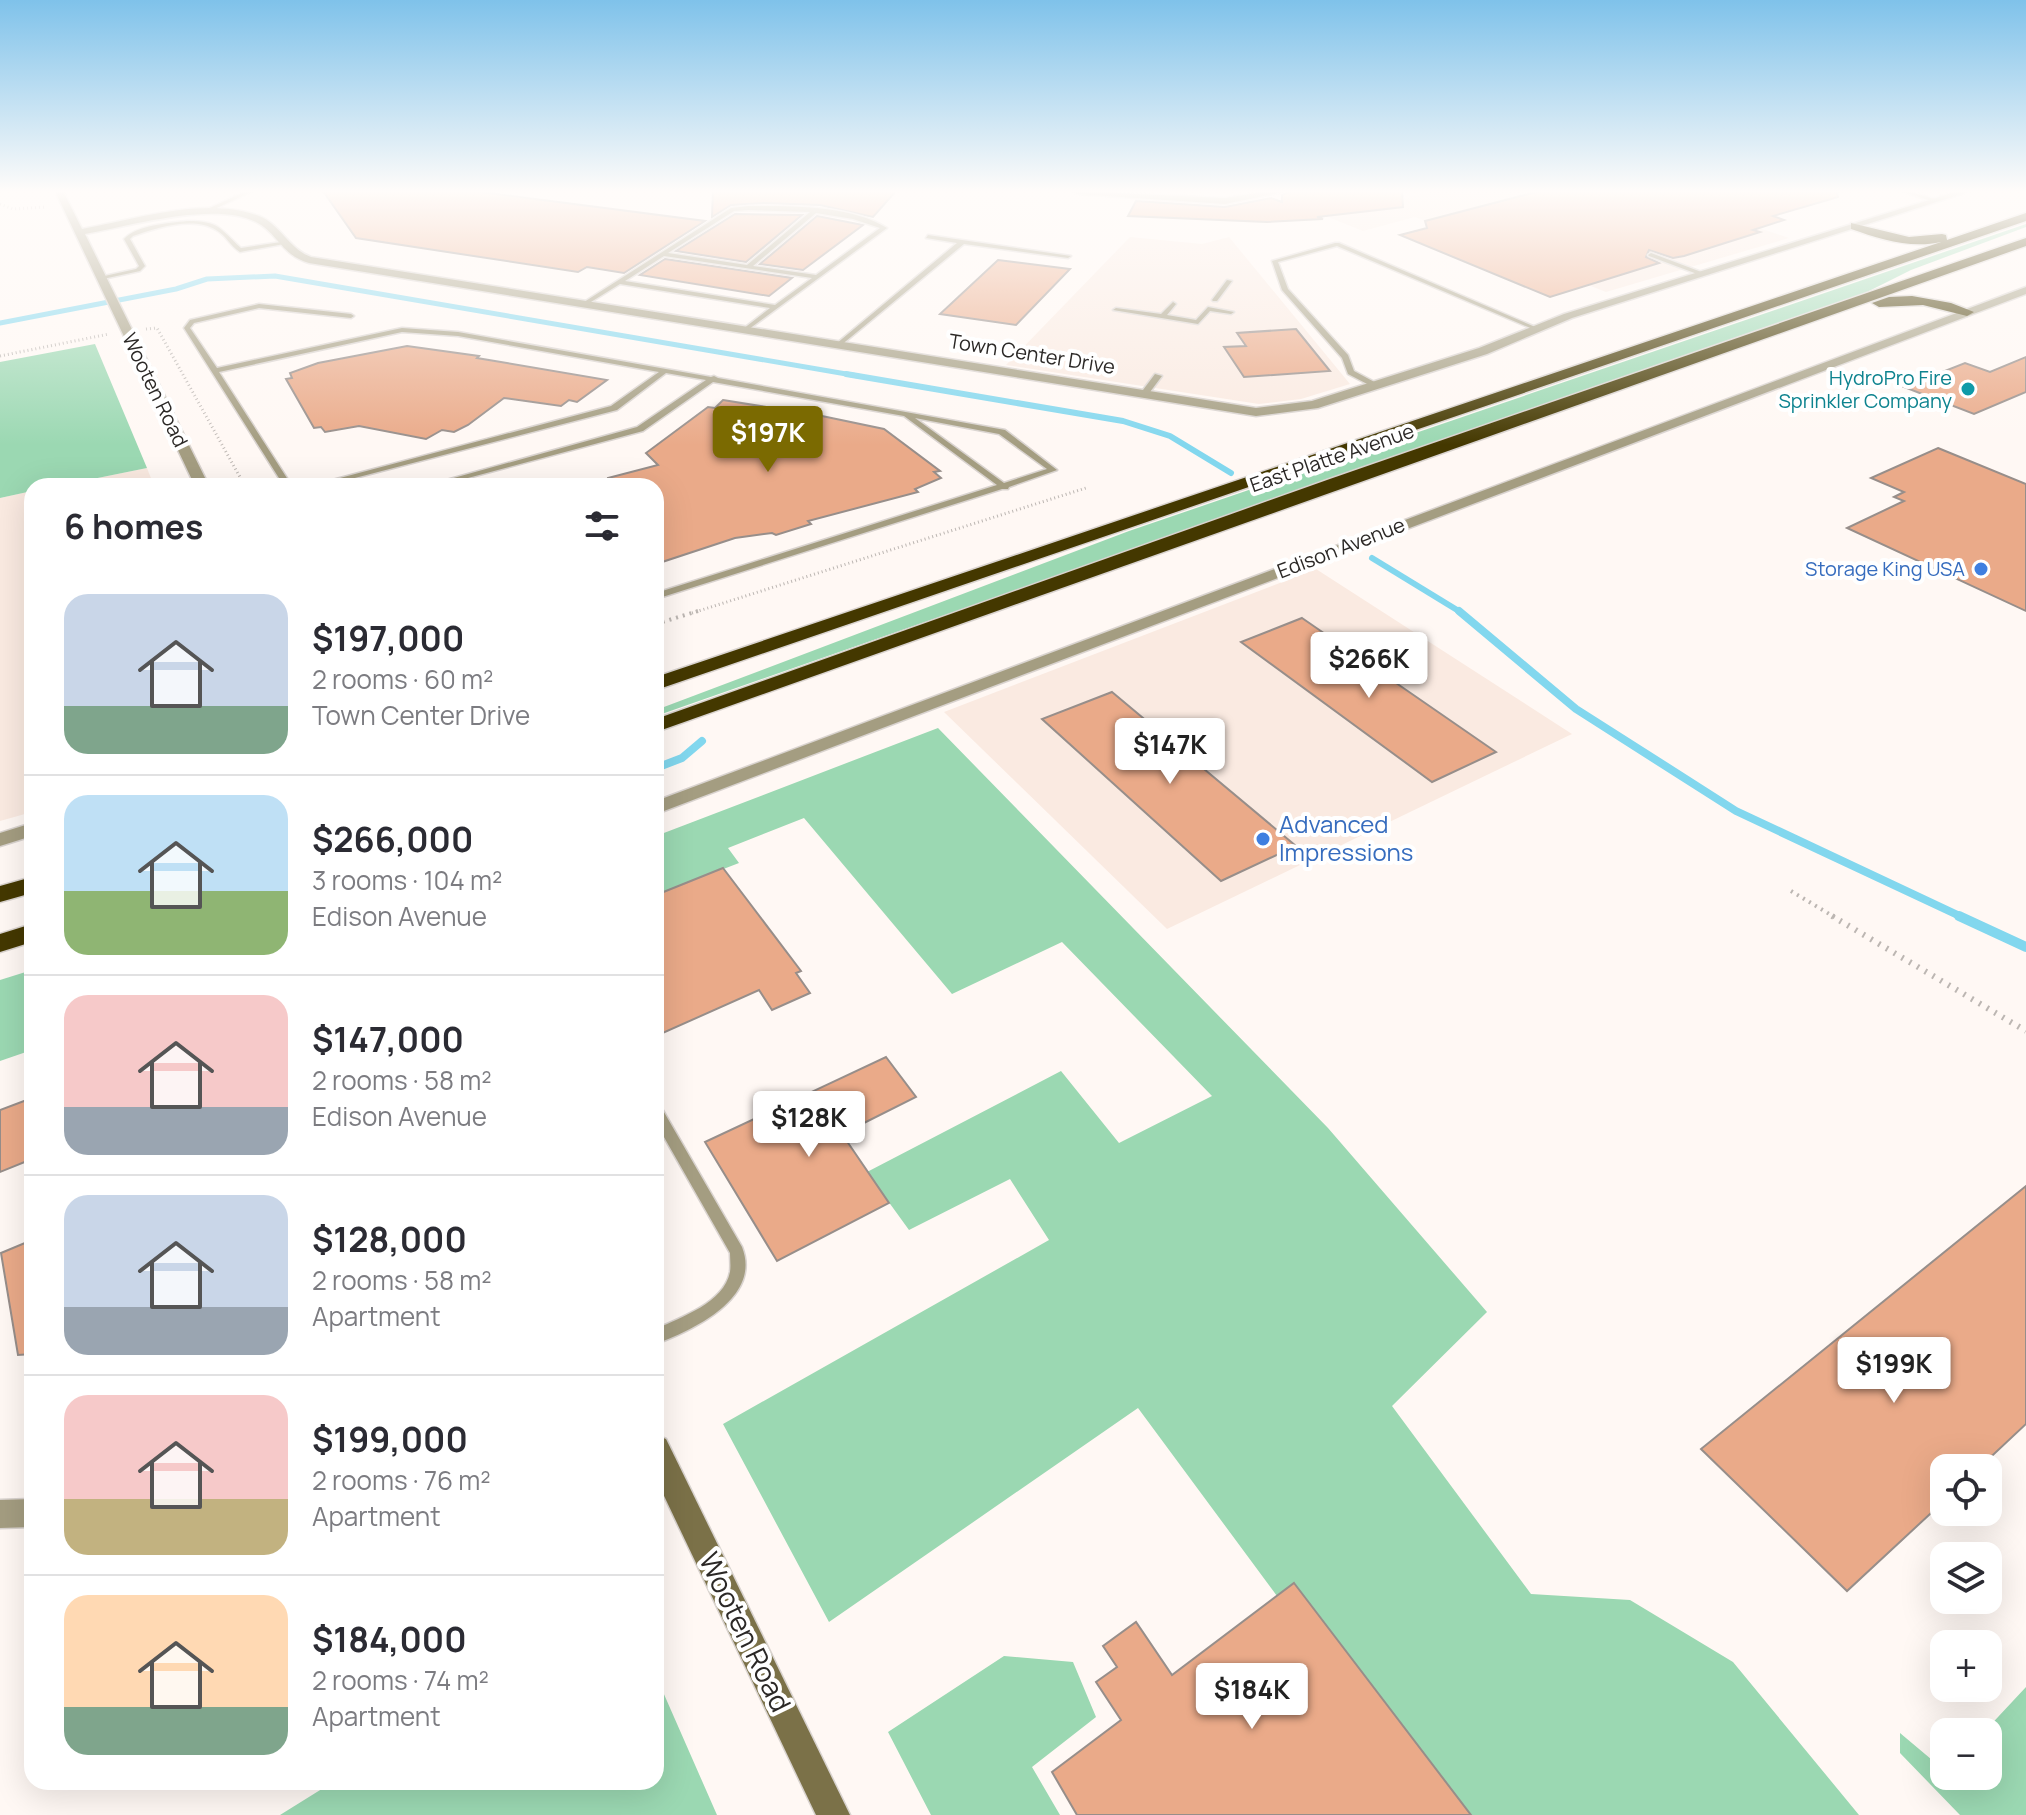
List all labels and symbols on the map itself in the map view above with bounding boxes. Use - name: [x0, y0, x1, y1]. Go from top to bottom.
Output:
- street label: Town Center Drive: [947, 327, 1117, 380]
- street label: Wooten Road: [116, 328, 195, 451]
- place label: HydroPro Fire Sprinkler Company: [1779, 364, 1952, 414]
- marker: HydroPro Fire Sprinkler Company: [1959, 380, 1977, 398]
- pin: $197K: [712, 406, 824, 474]
- street label: East Platte Avenue: [1246, 417, 1417, 498]
- street label: Edison Avenue: [1273, 511, 1408, 584]
- place label: Storage King USA: [1805, 555, 1965, 582]
- marker: Storage King USA: [1972, 560, 1990, 578]
- pin: $266K: [1313, 632, 1425, 700]
- pin: $147K: [1114, 718, 1226, 786]
- place label: Advanced Impressions: [1279, 807, 1413, 868]
- marker: Advanced Impressions: [1254, 830, 1272, 848]
- pin: $128K: [753, 1091, 865, 1159]
- pin: $199K: [1838, 1337, 1950, 1405]
- street label: Wooten Road: [691, 1546, 801, 1718]
- pin: $184K: [1196, 1663, 1308, 1731]

